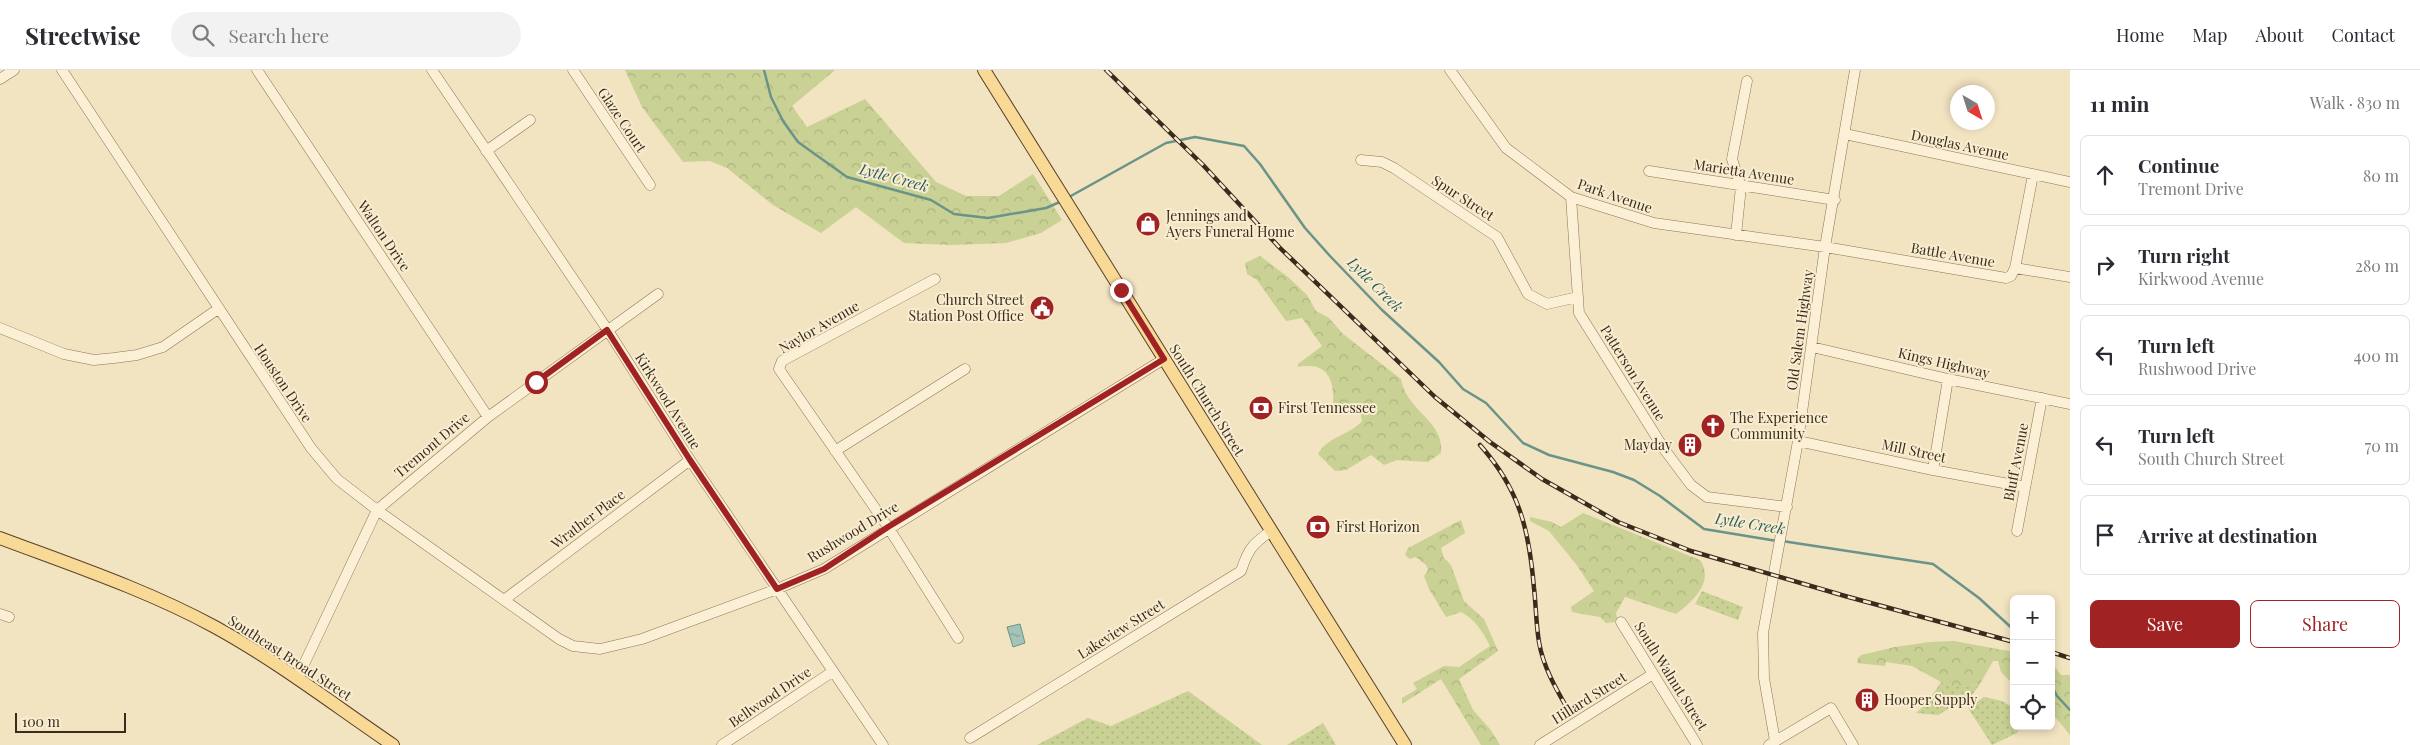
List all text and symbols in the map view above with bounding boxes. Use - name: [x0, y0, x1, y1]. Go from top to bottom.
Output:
- search box: [171, 12, 521, 57]
- text: Streetwise: [25, 19, 141, 51]
- icon: search: [189, 21, 217, 49]
- text: Search here: [229, 22, 329, 48]
- text: Home: [2116, 23, 2164, 47]
- text: Map: [2192, 23, 2227, 47]
- text: About: [2255, 23, 2304, 47]
- text: Contact: [2332, 23, 2395, 47]
- street label: Glaze Court: [594, 83, 652, 157]
- north arrow: [1950, 85, 1995, 130]
- text: 11 min: [2090, 89, 2150, 117]
- text: Walk · 830 m: [2310, 92, 2400, 113]
- street label: Douglas Avenue: [1909, 125, 2011, 164]
- text: Continue: [2138, 152, 2219, 178]
- street label: Marietta Avenue: [1692, 154, 1796, 189]
- water label: Lytle Creek: [857, 158, 931, 196]
- icon: ahead: [2091, 161, 2119, 189]
- text: 80 m: [2363, 165, 2399, 186]
- street label: Spur Street: [1428, 170, 1499, 225]
- street label: Park Avenue: [1575, 174, 1655, 217]
- text: Tremont Drive: [2138, 178, 2244, 199]
- street label: Walton Drive: [353, 196, 415, 275]
- place label: Jennings and Ayers Funeral Home: [1165, 206, 1295, 241]
- shop icon: Jennings and Ayers Funeral Home: [1135, 211, 1161, 237]
- street label: Battle Avenue: [1909, 238, 1997, 271]
- text: Turn right: [2138, 242, 2230, 268]
- icon: right: [2091, 251, 2119, 279]
- water label: Lytle Creek: [1343, 252, 1408, 316]
- text: 280 m: [2355, 255, 2399, 276]
- street label: Old Salem Highway: [1782, 268, 1817, 392]
- text: Kirkwood Avenue: [2138, 268, 2264, 289]
- route end: [1110, 279, 1133, 302]
- place label: Church Street Station Post Office: [908, 290, 1025, 325]
- public building icon: Church Street Station Post Office: [1029, 295, 1055, 321]
- street label: Naylor Avenue: [775, 296, 862, 357]
- street label: Patterson Avenue: [1596, 321, 1670, 424]
- text: Turn left: [2138, 332, 2215, 358]
- street label: Houston Drive: [250, 340, 317, 426]
- street label: South Church Street: [1165, 340, 1250, 460]
- icon: left: [2091, 341, 2119, 369]
- street label: Kings Highway: [1896, 343, 1992, 382]
- text: 400 m: [2354, 345, 2399, 366]
- street label: Kirkwood Avenue: [631, 349, 706, 453]
- text: Rushwood Drive: [2138, 358, 2256, 379]
- route start: [525, 371, 548, 394]
- bank icon: First Tennessee: [1248, 395, 1274, 421]
- place label: First Tennessee: [1278, 398, 1376, 417]
- street label: Tremont Drive: [390, 408, 473, 482]
- place label: The Experience Community: [1730, 408, 1828, 443]
- church icon: The Experience Community: [1700, 413, 1726, 439]
- street label: Bluff Avenue: [1999, 421, 2032, 503]
- text: Turn left: [2138, 422, 2215, 448]
- icon: left: [2091, 431, 2119, 459]
- building icon: Mayday: [1677, 432, 1703, 458]
- street label: Mill Street: [1880, 434, 1949, 467]
- place label: Mayday: [1624, 435, 1672, 454]
- text: 70 m: [2365, 435, 2399, 456]
- text: South Church Street: [2138, 448, 2284, 469]
- street label: Wrather Place: [546, 485, 629, 553]
- street label: Rushwood Drive: [804, 497, 902, 566]
- water label: Lytle Creek: [1713, 507, 1787, 538]
- bank icon: First Horizon: [1305, 514, 1331, 540]
- place label: First Horizon: [1336, 517, 1420, 536]
- icon: arrive: [2091, 521, 2119, 549]
- text: Arrive at destination: [2138, 522, 2318, 548]
- street label: Lakeview Street: [1074, 594, 1169, 663]
- map controls: [2010, 595, 2055, 730]
- button: +: [2010, 595, 2055, 640]
- button: Save: [2090, 600, 2240, 648]
- button: Share: [2250, 600, 2400, 648]
- street label: Southeast Broad Street: [225, 611, 357, 705]
- street label: South Walnut Street: [1630, 618, 1713, 735]
- button: −: [2010, 640, 2055, 685]
- street label: Bellwood Drive: [725, 662, 815, 731]
- street label: Hillard Street: [1548, 666, 1631, 728]
- button: locate: [2010, 685, 2055, 730]
- building icon: Hooper Supply: [1854, 687, 1880, 713]
- place label: Hooper Supply: [1884, 690, 1977, 709]
- scale bar: [15, 710, 126, 733]
- text: 100 m: [22, 712, 60, 731]

